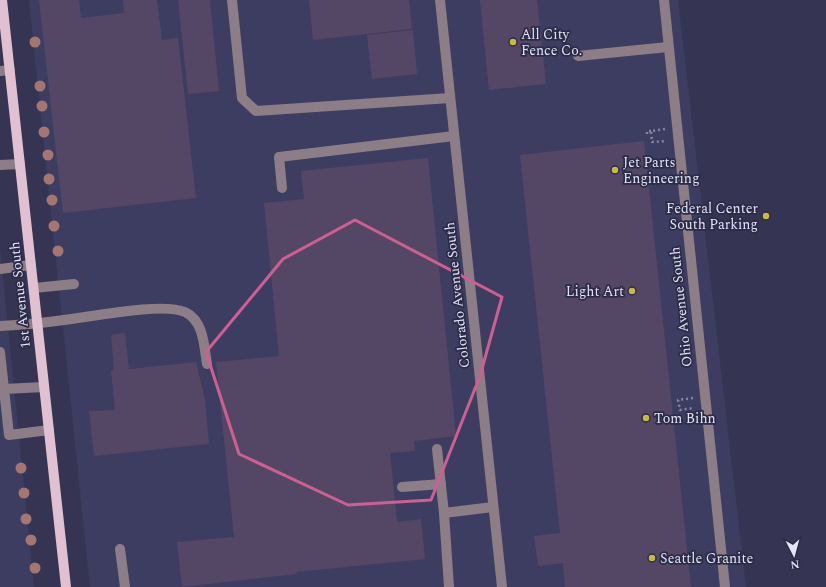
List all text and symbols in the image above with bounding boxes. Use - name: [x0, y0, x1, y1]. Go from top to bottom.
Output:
- place label: All City Fence Co.: [521, 24, 582, 61]
- marker: All City Fence Co.: [508, 37, 518, 47]
- place label: Jet Parts Engineering: [623, 152, 700, 189]
- marker: Jet Parts Engineering: [610, 165, 620, 175]
- place label: Federal Center South Parking: [666, 198, 758, 235]
- marker: Federal Center South Parking: [761, 211, 771, 221]
- street label: Colorado Avenue South: [439, 221, 475, 369]
- street label: 1st Avenue South: [4, 241, 36, 349]
- street label: Ohio Avenue South: [664, 246, 698, 368]
- place label: Light Art: [566, 281, 624, 302]
- marker: Light Art: [627, 286, 637, 296]
- place label: Tom Bihn: [654, 408, 716, 429]
- marker: Tom Bihn: [641, 413, 651, 423]
- north arrow: [774, 535, 814, 575]
- place label: Seattle Granite: [660, 548, 753, 569]
- marker: Seattle Granite: [647, 553, 657, 563]
- text: N: [790, 556, 800, 573]

